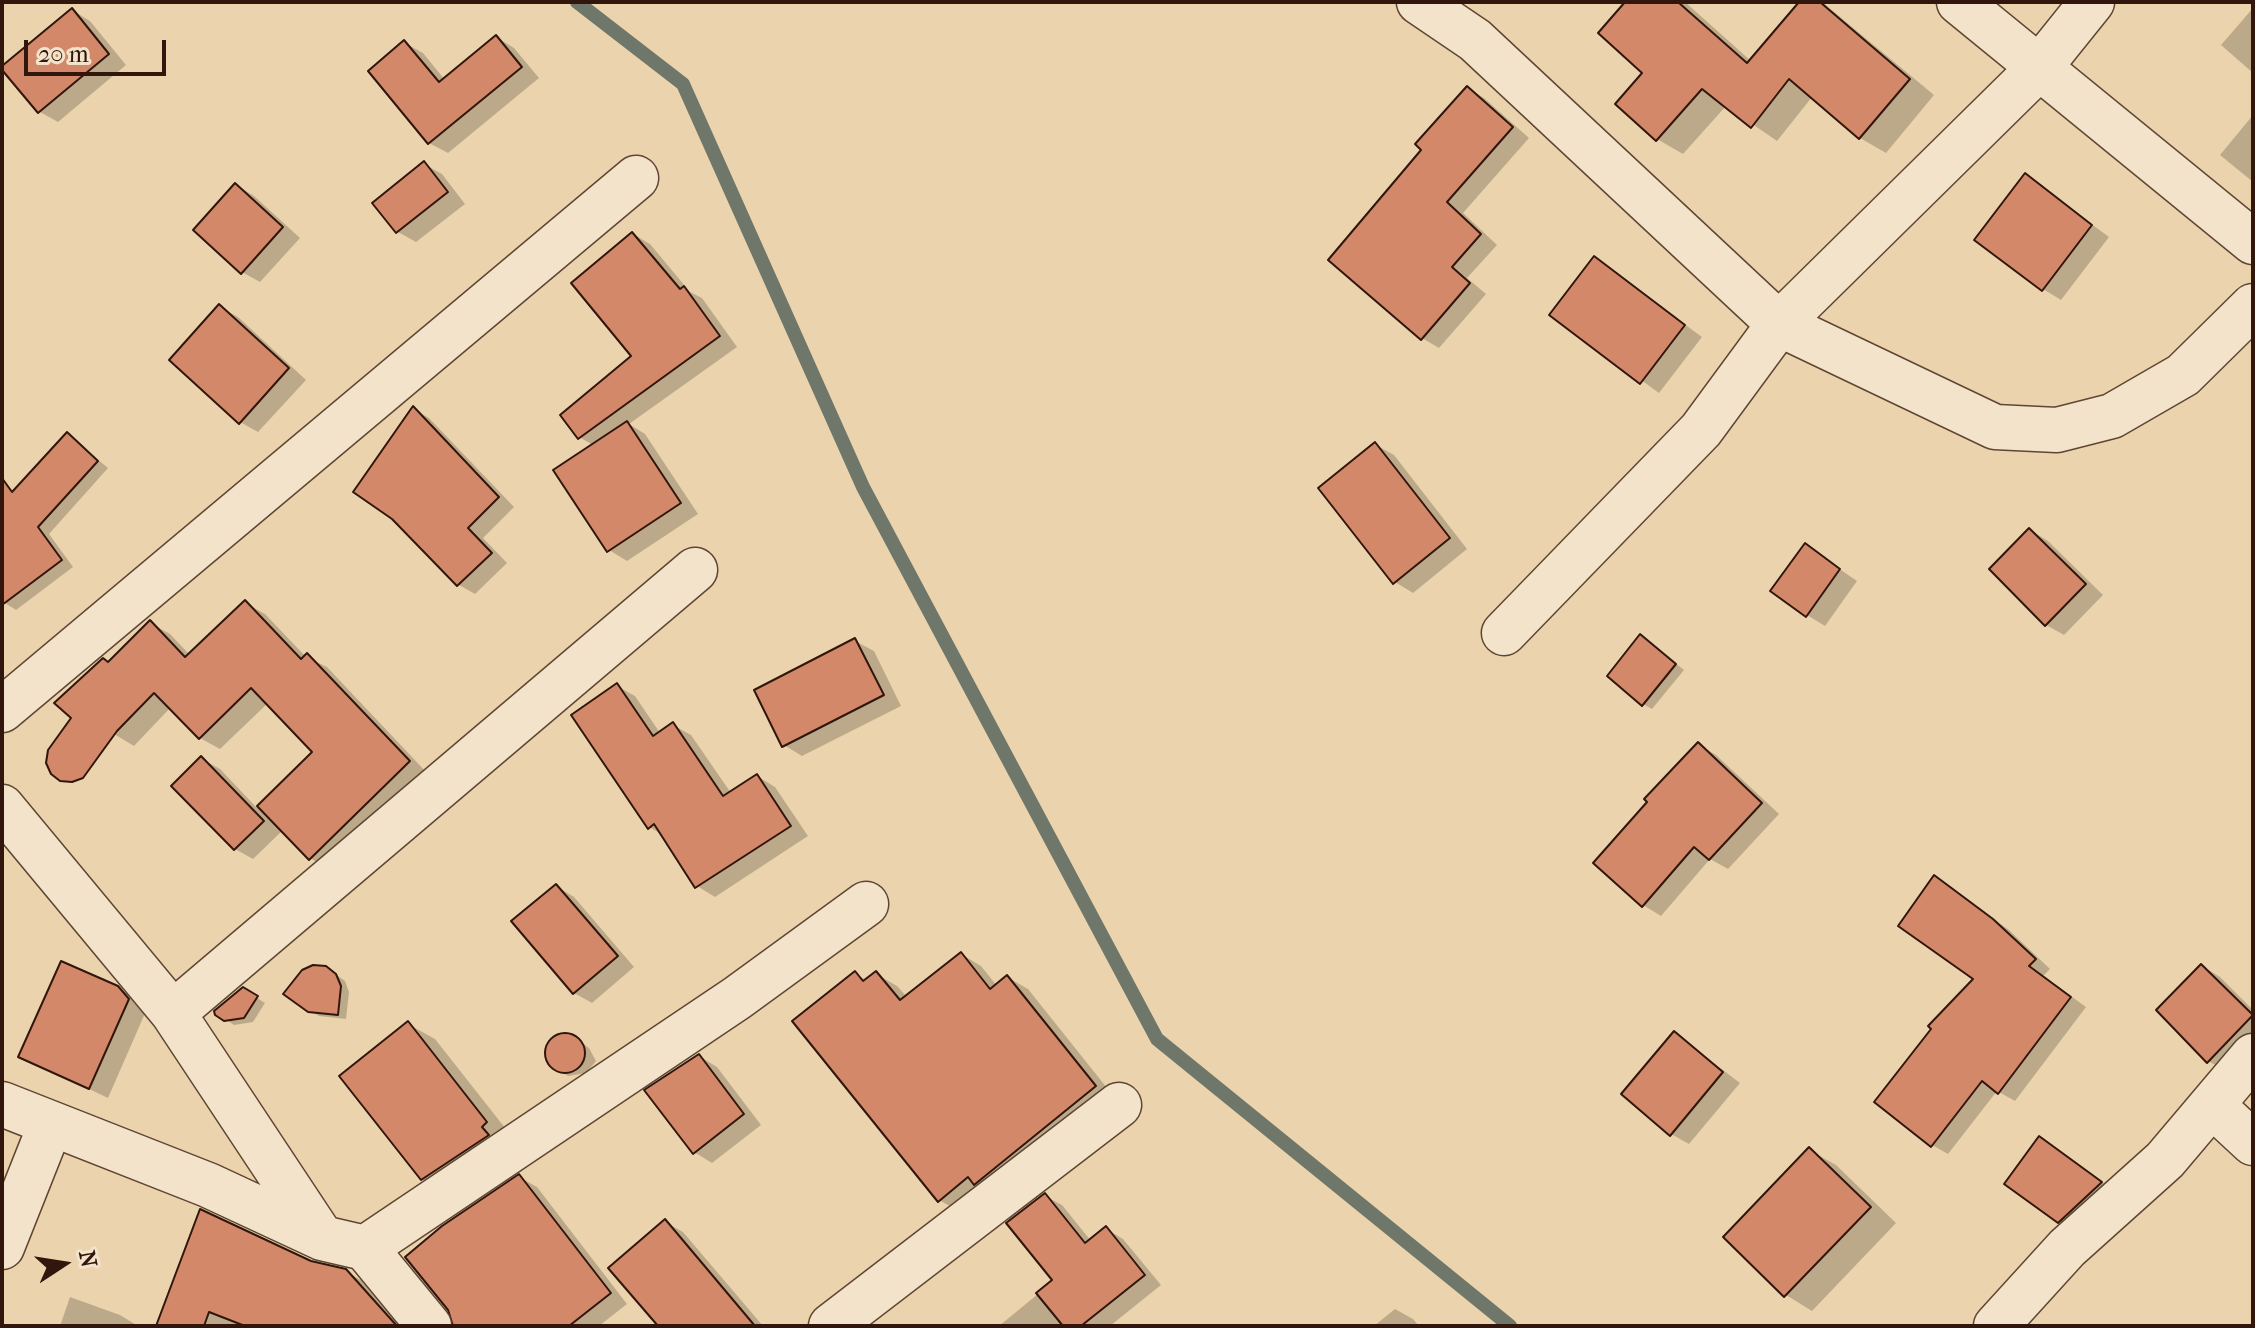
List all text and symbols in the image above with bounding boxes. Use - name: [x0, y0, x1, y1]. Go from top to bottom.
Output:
- scale bar: [28, 24, 170, 74]
- text: 20 m: [38, 40, 89, 68]
- north arrow: [24, 1224, 104, 1304]
- text: N: [73, 1248, 102, 1270]

